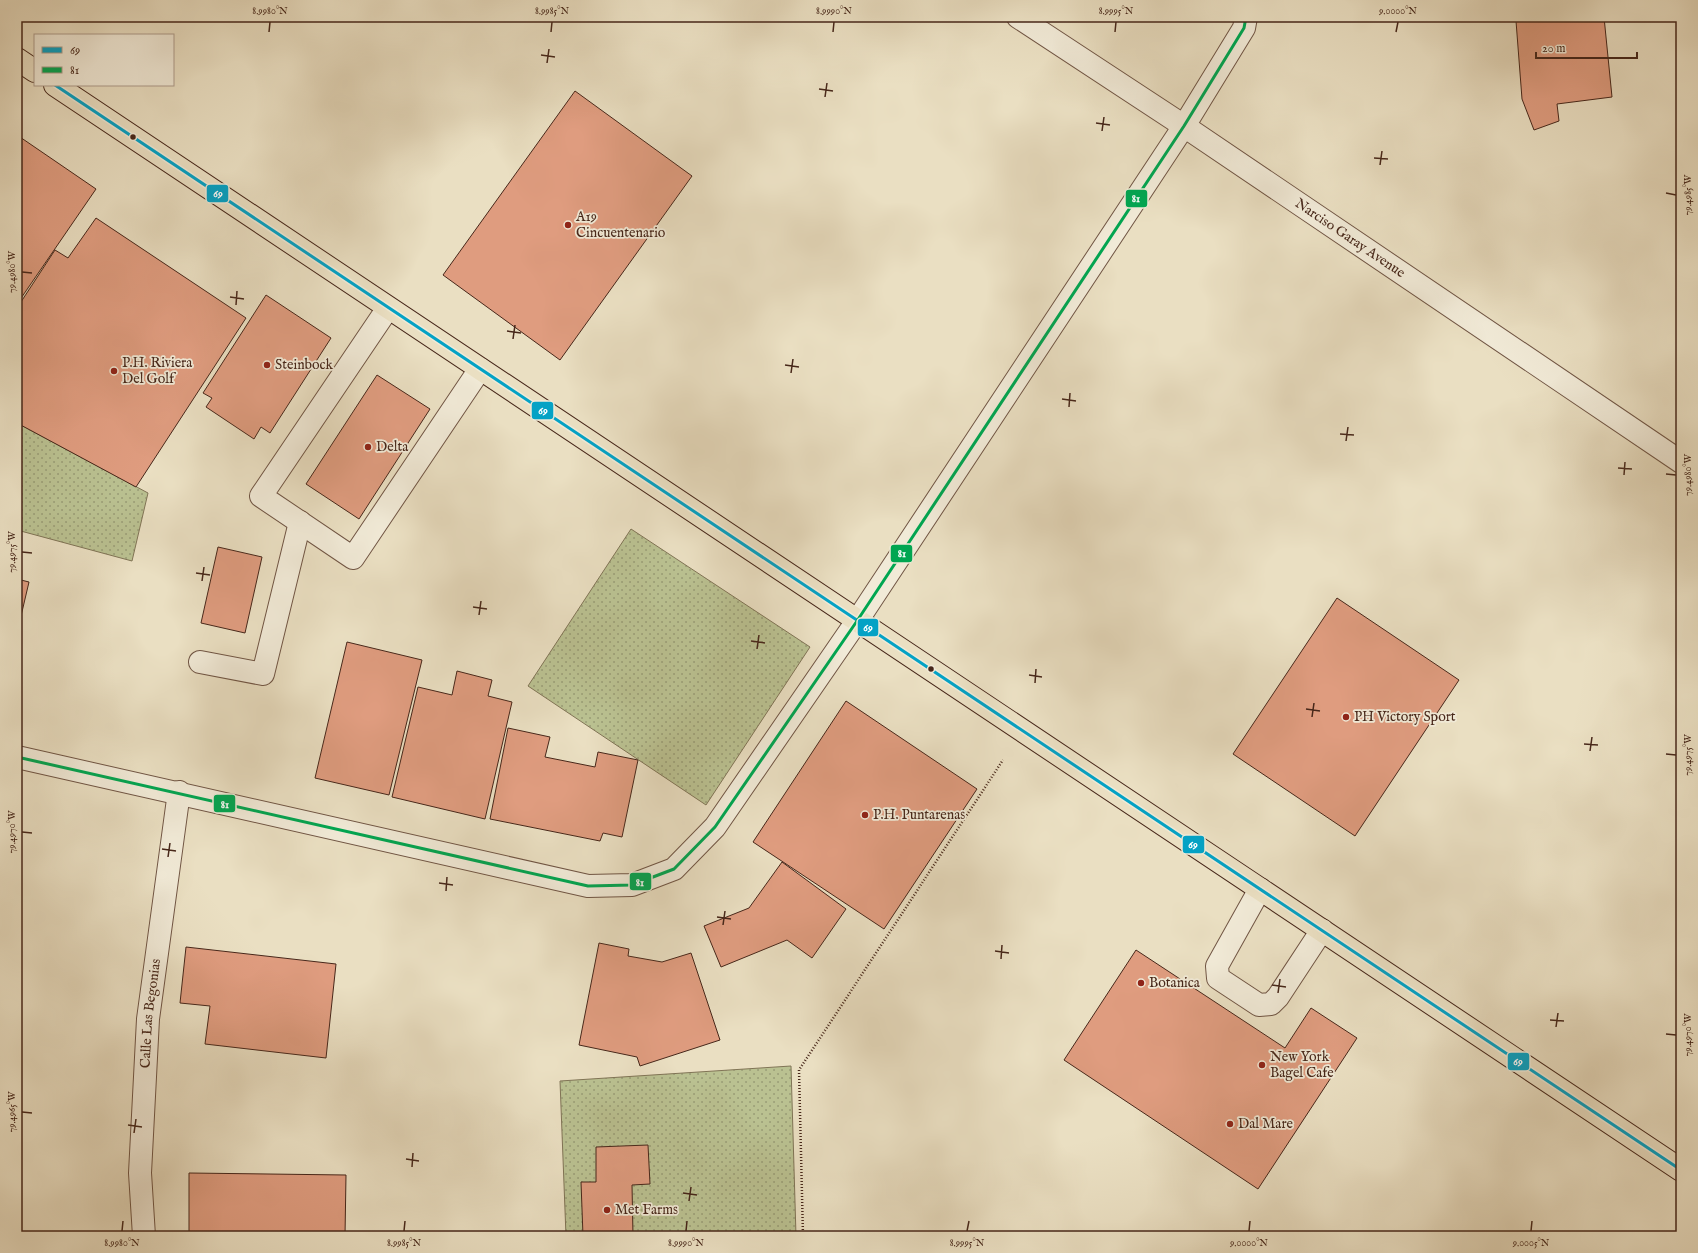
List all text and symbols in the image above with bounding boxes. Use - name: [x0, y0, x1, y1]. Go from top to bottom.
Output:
- text: 8.9980°N: [252, 5, 288, 18]
- text: 8.9985°N: [535, 5, 569, 18]
- text: 8.9990°N: [816, 5, 852, 18]
- text: 8.9995°N: [1099, 5, 1134, 18]
- text: 9.0000°N: [1378, 5, 1417, 18]
- legend: [34, 34, 174, 86]
- scale bar: [1536, 34, 1637, 60]
- text: 20 m: [1542, 41, 1565, 56]
- text: 69: [70, 43, 80, 58]
- text: 81: [70, 63, 79, 78]
- unlabelled marker: [128, 132, 138, 142]
- text: 79.4985°W: [1682, 174, 1695, 215]
- line badge: 69: [206, 184, 229, 203]
- text: 69: [213, 187, 223, 201]
- line badge: 81: [1125, 189, 1148, 208]
- text: 81: [1132, 192, 1140, 206]
- street label: Narciso Garay Avenue: [1291, 195, 1409, 282]
- place label: A19 Cincuentenario: [575, 208, 666, 242]
- marker: A19 Cincuentenario: [563, 220, 573, 230]
- text: 79.4980°W: [6, 251, 19, 293]
- place label: P.H. Riviera Del Golf: [122, 354, 193, 388]
- place label: Steinbock: [275, 356, 334, 374]
- marker: Steinbock: [262, 360, 272, 370]
- marker: P.H. Riviera Del Golf: [109, 366, 119, 376]
- line badge: 69: [531, 401, 554, 420]
- text: 69: [538, 404, 548, 418]
- place label: Delta: [376, 438, 409, 456]
- marker: Delta: [363, 442, 373, 452]
- text: 79.4980°W: [1682, 454, 1695, 496]
- text: 79.4975°W: [6, 531, 19, 573]
- line badge: 81: [890, 544, 913, 563]
- text: 81: [898, 547, 906, 561]
- line badge: 69: [857, 618, 879, 637]
- text: 69: [863, 621, 873, 635]
- unlabelled marker: [926, 664, 936, 674]
- place label: PH Victory Sport: [1354, 708, 1456, 726]
- marker: PH Victory Sport: [1341, 712, 1351, 722]
- text: 79.4975°W: [1682, 734, 1695, 776]
- line badge: 81: [213, 794, 236, 813]
- text: 81: [221, 798, 229, 812]
- place label: P.H. Puntarenas: [873, 806, 965, 824]
- text: 79.4970°W: [6, 810, 19, 853]
- marker: P.H. Puntarenas: [860, 810, 870, 820]
- line badge: 69: [1182, 835, 1205, 854]
- text: 69: [1188, 838, 1198, 852]
- line badge: 81: [629, 872, 652, 891]
- text: 81: [636, 876, 644, 890]
- street label: Calle Las Begonias: [136, 958, 165, 1069]
- place label: Botanica: [1149, 974, 1201, 992]
- marker: Botanica: [1136, 978, 1146, 988]
- text: 79.4970°W: [1682, 1013, 1695, 1056]
- place label: New York Bagel Cafe: [1270, 1048, 1334, 1082]
- line badge: 69: [1507, 1052, 1530, 1071]
- text: 69: [1513, 1055, 1523, 1069]
- marker: New York Bagel Cafe: [1257, 1060, 1267, 1070]
- text: 79.4965°W: [6, 1091, 19, 1133]
- place label: Dal Mare: [1238, 1115, 1294, 1133]
- marker: Dal Mare: [1225, 1119, 1235, 1129]
- place label: Met Farms: [615, 1201, 678, 1219]
- marker: Met Farms: [602, 1205, 612, 1215]
- text: 8.9980°N: [104, 1237, 140, 1250]
- text: 8.9985°N: [387, 1237, 421, 1250]
- text: 8.9990°N: [668, 1237, 704, 1250]
- text: 8.9995°N: [950, 1237, 985, 1250]
- text: 9.0000°N: [1229, 1237, 1268, 1250]
- text: 9.0005°N: [1512, 1237, 1550, 1250]

